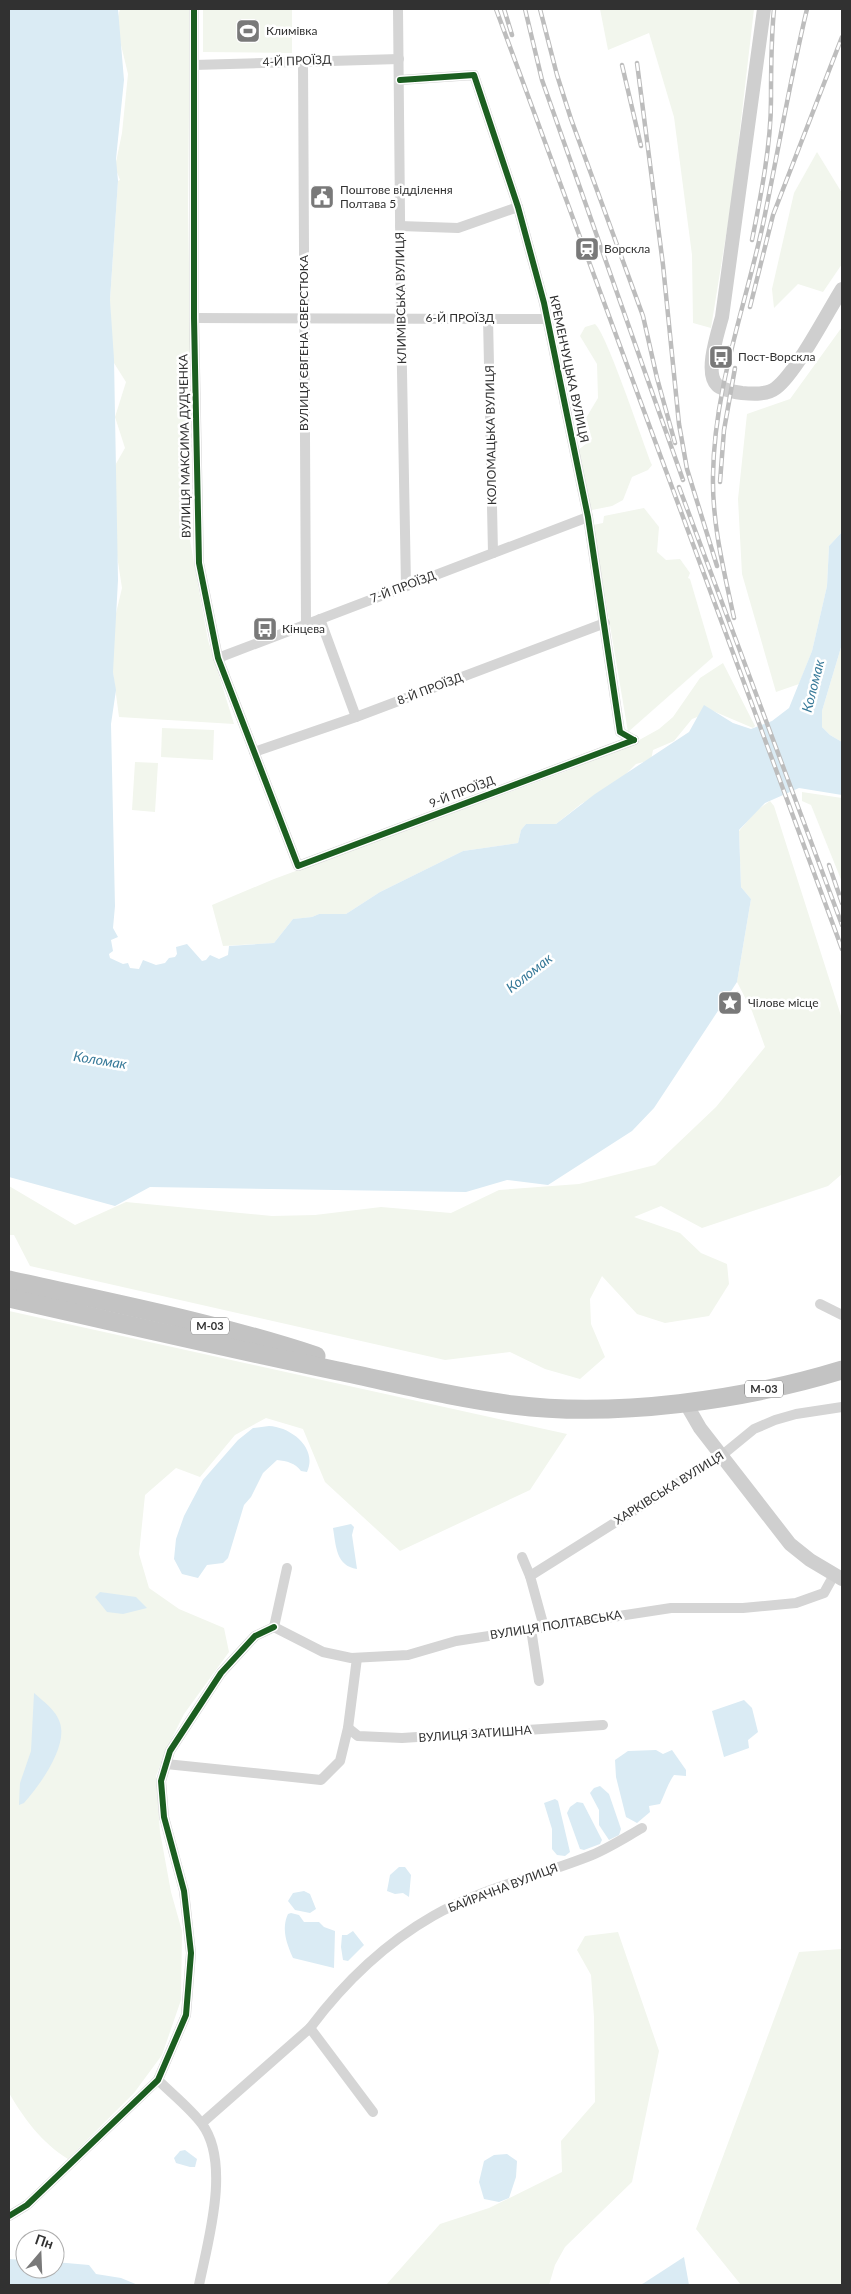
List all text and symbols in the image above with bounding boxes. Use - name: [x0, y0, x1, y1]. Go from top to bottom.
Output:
- sports icon: Климівка: [235, 18, 261, 44]
- place label: Климівка: [266, 23, 317, 38]
- street label: 4-Й ПРОЇЗД: [262, 52, 332, 69]
- place label: Поштове відділення Полтава 5: [340, 182, 453, 211]
- public building icon: Поштове відділення Полтава 5: [309, 184, 335, 210]
- street label: КЛИМІВСЬКА ВУЛИЦЯ: [392, 232, 409, 364]
- station icon: Ворскла: [574, 236, 600, 262]
- place label: Ворскла: [604, 241, 650, 256]
- street label: ВУЛИЦЯ ЄВГЕНА СВЕРСТЮКА: [296, 254, 311, 431]
- street label: КРЕМЕНЧУЦЬКА ВУЛИЦЯ: [547, 294, 592, 444]
- street label: 6-Й ПРОЇЗД: [426, 310, 495, 325]
- bus stop icon: Пост-Ворскла: [708, 344, 734, 370]
- place label: Пост-Ворскла: [738, 349, 816, 364]
- street label: ВУЛИЦЯ МАКСИМА ДУДЧЕНКА: [175, 353, 194, 538]
- street label: КОЛОМАЦЬКА ВУЛИЦЯ: [482, 365, 499, 505]
- street label: 7-Й ПРОЇЗД: [368, 567, 438, 606]
- bus stop icon: Кінцева: [252, 616, 278, 642]
- place label: Кінцева: [282, 621, 325, 636]
- water label: Коломак: [798, 658, 827, 714]
- street label: 8-Й ПРОЇЗД: [395, 669, 465, 708]
- street label: 9-Й ПРОЇЗД: [427, 772, 497, 811]
- water label: Коломак: [502, 949, 555, 996]
- place icon: Чілове місце: [717, 990, 743, 1016]
- place label: Чілове місце: [748, 995, 818, 1010]
- water label: Коломак: [72, 1047, 128, 1072]
- road number: М-03: [191, 1318, 229, 1334]
- road number: М-03: [745, 1380, 783, 1398]
- street label: ХАРКІВСЬКА ВУЛИЦЯ: [611, 1448, 726, 1527]
- street label: ВУЛИЦЯ ПОЛТАВСЬКА: [489, 1607, 624, 1642]
- street label: ВУЛИЦЯ ЗАТИШНА: [418, 1722, 533, 1745]
- street label: БАЙРАЧНА ВУЛИЦЯ: [446, 1860, 560, 1915]
- north arrow: [15, 2229, 65, 2279]
- text: Пн: [33, 2230, 56, 2252]

